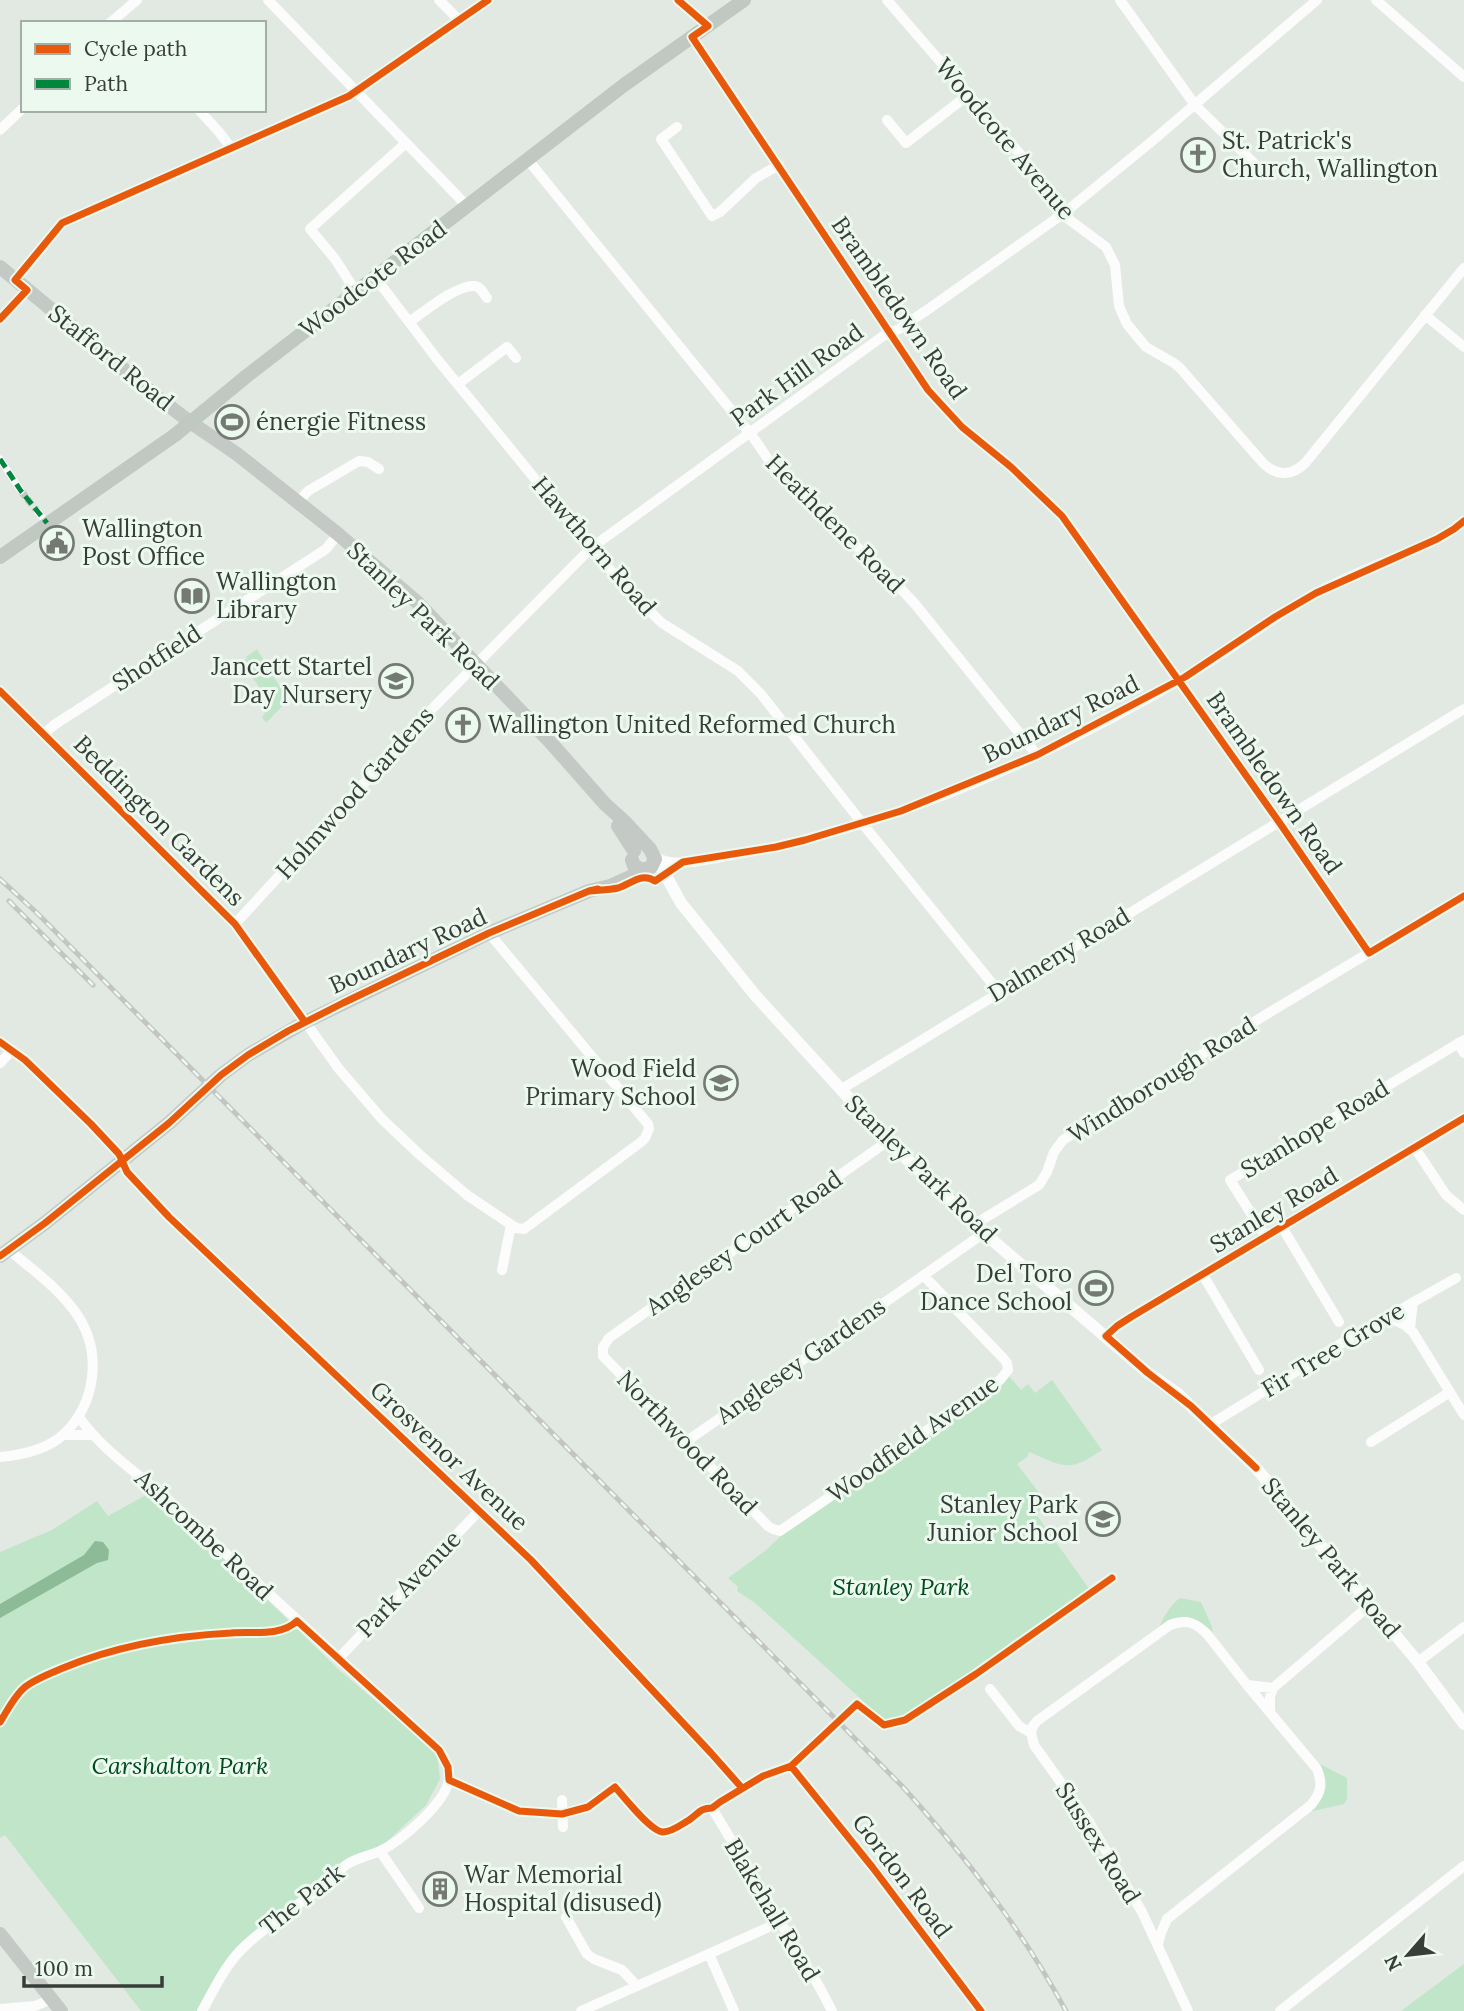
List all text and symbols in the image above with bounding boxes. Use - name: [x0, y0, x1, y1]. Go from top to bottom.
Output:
- legend: [21, 21, 266, 112]
- text: Cycle path: [84, 35, 187, 62]
- street label: Woodcote Avenue: [929, 51, 1082, 226]
- text: Path: [84, 70, 128, 97]
- place label: St. Patrick's Church, Wallington: [1222, 125, 1438, 184]
- church icon: St. Patrick's Church, Wallington: [1179, 136, 1217, 174]
- street label: Brambledown Road: [825, 210, 974, 405]
- street label: Woodcote Road: [293, 213, 452, 344]
- street label: Stafford Road: [42, 298, 180, 418]
- street label: Park Hill Road: [724, 316, 869, 433]
- sports icon: énergie Fitness: [213, 403, 251, 441]
- place label: énergie Fitness: [256, 406, 426, 437]
- street label: Heathdene Road: [759, 448, 911, 600]
- street label: Hawthorn Road: [525, 470, 663, 622]
- place label: Wallington Post Office: [82, 513, 205, 572]
- public building icon: Wallington Post Office: [38, 524, 76, 562]
- street label: Stanley Park Road: [341, 535, 506, 696]
- place label: Wallington Library: [216, 566, 337, 625]
- library icon: Wallington Library: [173, 577, 211, 615]
- street label: Shotfield: [106, 617, 207, 698]
- place label: Jancett Startel Day Nursery: [210, 651, 372, 710]
- school or university icon: Jancett Startel Day Nursery: [377, 662, 415, 700]
- street label: Boundary Road: [978, 667, 1144, 770]
- street label: Brambledown Road: [1200, 685, 1349, 880]
- street label: Holmwood Gardens: [269, 700, 440, 885]
- church icon: Wallington United Reformed Church: [444, 706, 482, 744]
- place label: Wallington United Reformed Church: [488, 709, 896, 740]
- street label: Beddington Gardens: [67, 729, 251, 913]
- street label: Dalmeny Road: [982, 900, 1135, 1009]
- street label: Boundary Road: [324, 901, 491, 1001]
- street label: Windborough Road: [1062, 1009, 1262, 1150]
- place label: Wood Field Primary School: [525, 1053, 696, 1112]
- school or university icon: Wood Field Primary School: [702, 1064, 740, 1102]
- street label: Stanhope Road: [1235, 1072, 1395, 1185]
- street label: Stanley Park Road: [839, 1088, 1004, 1249]
- street label: Stanley Road: [1204, 1159, 1343, 1260]
- street label: Anglesey Court Road: [639, 1163, 848, 1323]
- place label: Del Toro Dance School: [920, 1258, 1072, 1317]
- sports icon: Del Toro Dance School: [1077, 1269, 1115, 1307]
- street label: Anglesey Gardens: [709, 1291, 891, 1431]
- street label: Fir Tree Grove: [1256, 1295, 1410, 1404]
- street label: Northwood Road: [610, 1364, 764, 1522]
- street label: Woodfield Avenue: [821, 1368, 1004, 1509]
- street label: Grosvenor Avenue: [364, 1374, 535, 1537]
- street label: Ashcombe Road: [128, 1462, 280, 1607]
- street label: Stanley Park Road: [1255, 1471, 1408, 1644]
- place label: Stanley Park Junior School: [926, 1489, 1078, 1548]
- school or university icon: Stanley Park Junior School: [1084, 1500, 1122, 1538]
- street label: Park Avenue: [350, 1523, 468, 1644]
- park label: Stanley Park: [832, 1571, 970, 1602]
- park label: Carshalton Park: [91, 1750, 269, 1781]
- street label: Sussex Road: [1049, 1776, 1148, 1909]
- street label: Gordon Road: [846, 1807, 959, 1944]
- street label: Blakehall Road: [718, 1833, 827, 1987]
- street label: The Park: [253, 1857, 350, 1942]
- place label: War Memorial Hospital (disused): [464, 1859, 662, 1918]
- building icon: War Memorial Hospital (disused): [421, 1870, 459, 1908]
- north arrow: [1373, 1920, 1443, 1990]
- scale bar: [24, 1944, 163, 1988]
- text: N: [1379, 1951, 1407, 1975]
- text: 100 m: [35, 1955, 93, 1982]

